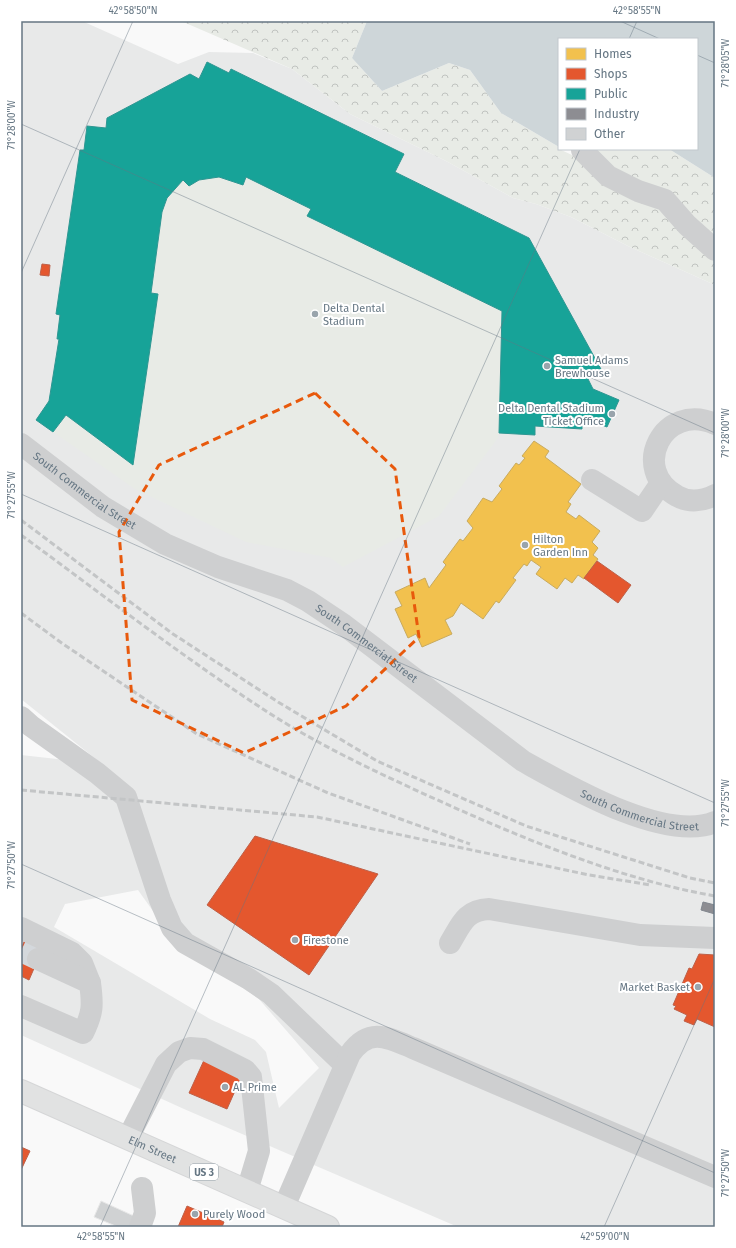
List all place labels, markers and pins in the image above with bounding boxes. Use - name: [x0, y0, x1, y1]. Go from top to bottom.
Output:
- place label: Delta Dental Stadium: [323, 302, 385, 328]
- marker: Delta Dental Stadium: [310, 309, 320, 319]
- place label: Samuel Adams Brewhouse: [555, 354, 628, 380]
- marker: Samuel Adams Brewhouse: [542, 361, 552, 371]
- place label: Delta Dental Stadium Ticket Office: [498, 402, 604, 428]
- marker: Delta Dental Stadium Ticket Office: [607, 409, 617, 419]
- place label: Hilton Garden Inn: [533, 533, 588, 559]
- marker: Hilton Garden Inn: [520, 540, 530, 550]
- place label: Firestone: [303, 934, 349, 947]
- marker: Firestone: [290, 935, 300, 945]
- place label: Market Basket: [620, 981, 690, 994]
- marker: Market Basket: [693, 982, 703, 992]
- place label: AL Prime: [233, 1081, 277, 1094]
- marker: AL Prime: [220, 1082, 230, 1092]
- place label: Purely Wood: [203, 1208, 265, 1221]
- marker: Purely Wood: [190, 1209, 200, 1219]

